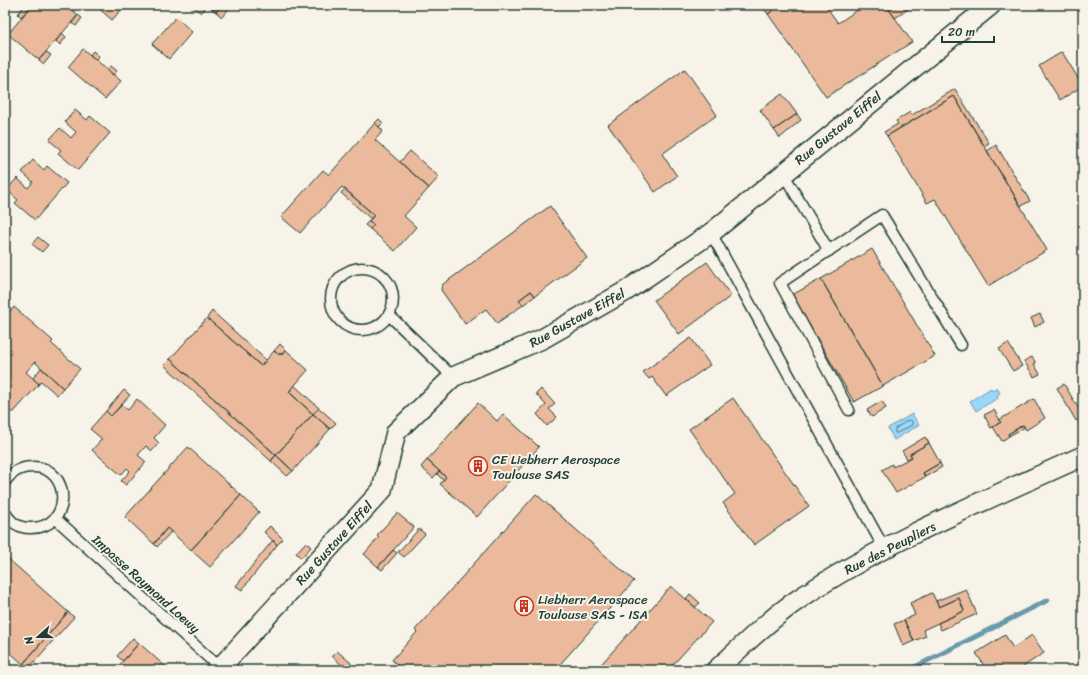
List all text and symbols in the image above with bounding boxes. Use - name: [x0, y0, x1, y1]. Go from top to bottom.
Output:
- scale bar: [942, 18, 994, 44]
- text: 20 m: [948, 21, 975, 43]
- street label: Rue Gustave Eiffel: [789, 85, 887, 171]
- street label: Rue Gustave Eiffel: [525, 282, 630, 354]
- place label: CE Liebherr Aerospace Toulouse SAS: [492, 448, 621, 486]
- building icon: CE Liebherr Aerospace Toulouse SAS: [467, 455, 489, 477]
- street label: Rue Gustave Eiffel: [290, 495, 379, 590]
- street label: Rue des Peupliers: [840, 515, 941, 581]
- street label: Impasse Raymond Loewy: [86, 528, 206, 639]
- place label: Liebherr Aerospace Toulouse SAS - ISA: [538, 588, 648, 626]
- building icon: Liebherr Aerospace Toulouse SAS - ISA: [513, 595, 535, 617]
- north arrow: [18, 617, 58, 657]
- text: N: [19, 633, 40, 648]

